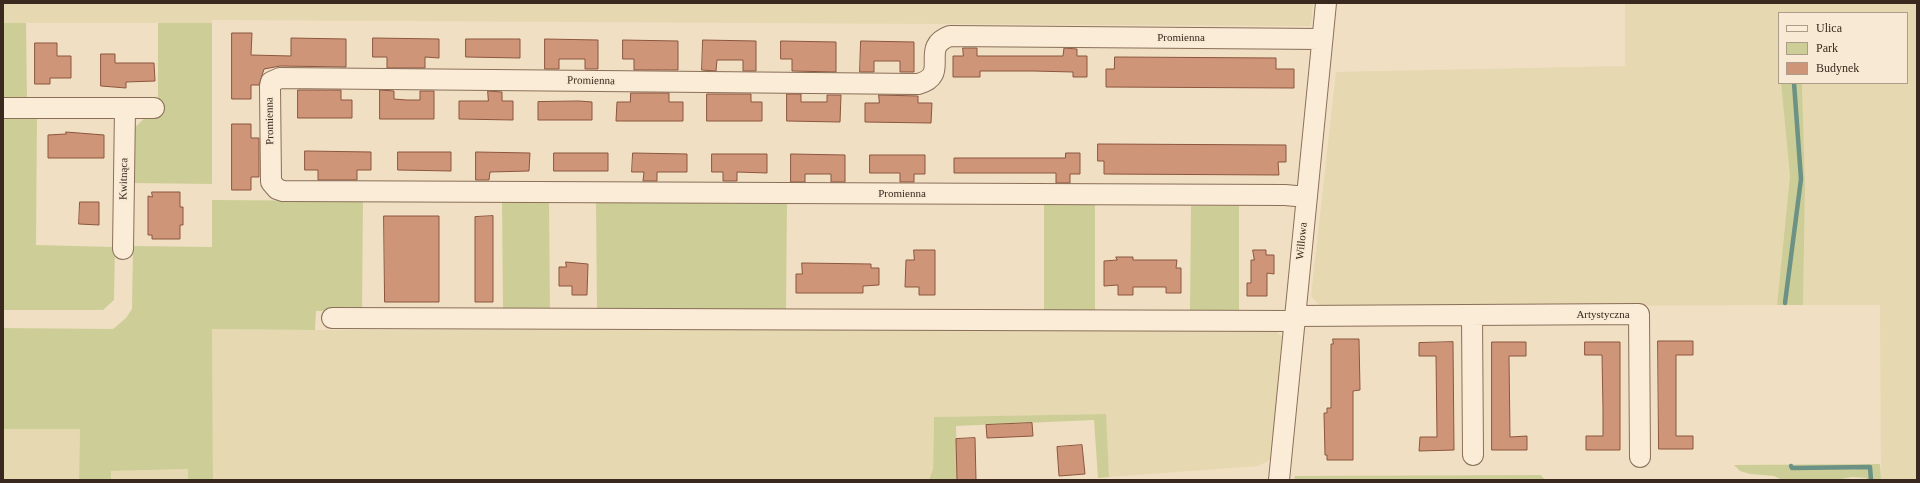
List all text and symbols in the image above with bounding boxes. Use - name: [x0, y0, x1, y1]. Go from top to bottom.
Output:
- legend: [1778, 12, 1908, 84]
- text: Ulica: [1816, 21, 1842, 35]
- street label: Promienna: [1157, 31, 1205, 45]
- text: Park: [1816, 41, 1838, 55]
- text: Budynek: [1816, 61, 1859, 75]
- street label: Promienna: [567, 74, 615, 88]
- street label: Promienna: [263, 97, 277, 145]
- street label: Kwitnąca: [117, 158, 131, 200]
- street label: Promienna: [878, 187, 926, 201]
- street label: Willowa: [1293, 222, 1311, 260]
- street label: Artystyczna: [1576, 308, 1630, 322]

